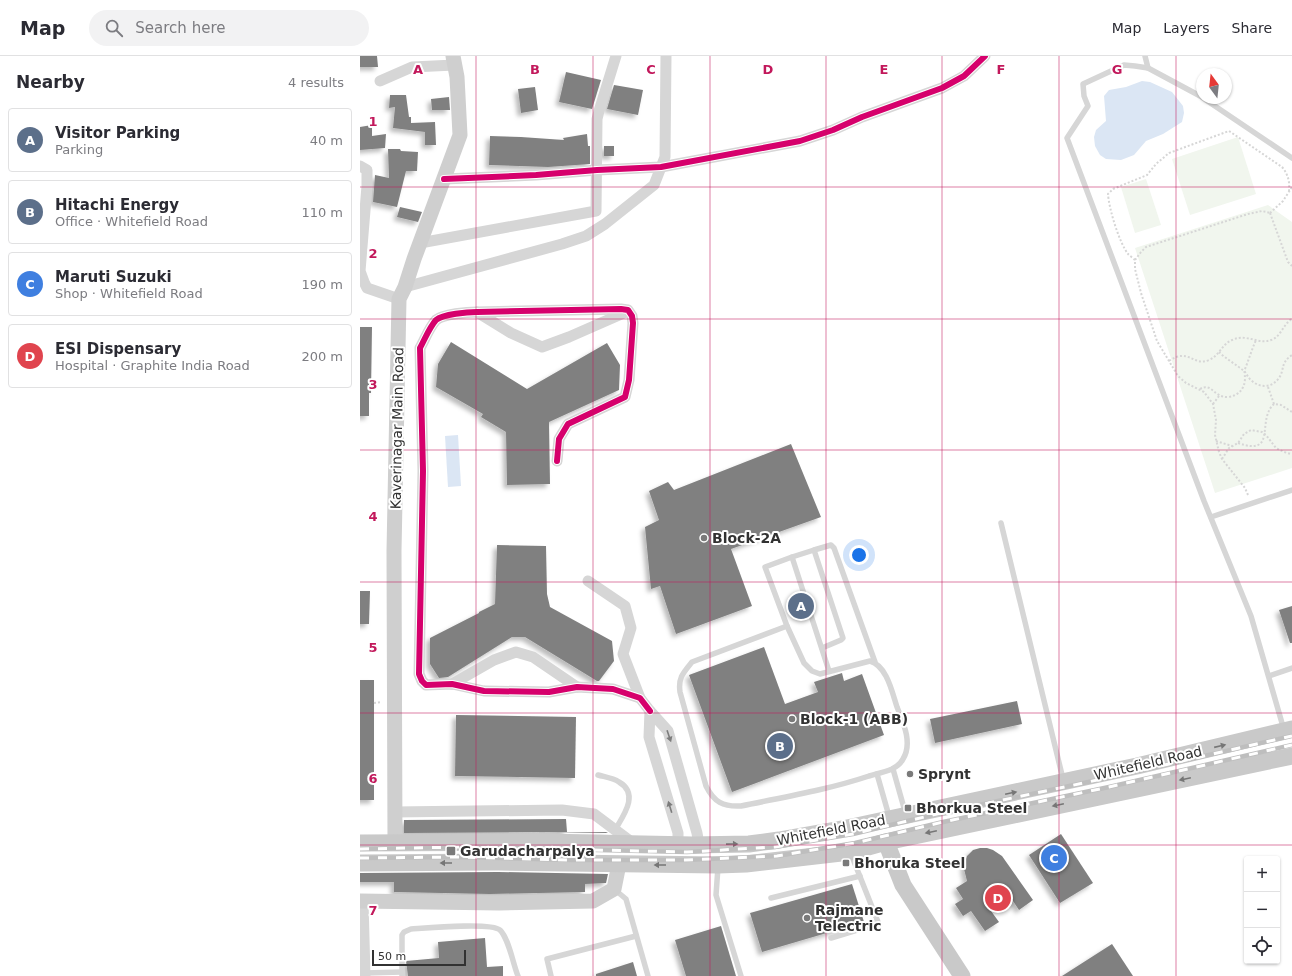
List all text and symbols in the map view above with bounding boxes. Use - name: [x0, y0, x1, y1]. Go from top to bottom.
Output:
- search box: [89, 10, 369, 46]
- text: Map: [20, 17, 65, 39]
- icon: search: [103, 17, 125, 39]
- text: Search here: [135, 19, 225, 37]
- text: Map: [1112, 20, 1141, 36]
- text: Layers: [1163, 20, 1210, 36]
- text: Share: [1232, 20, 1272, 36]
- text: A: [413, 62, 423, 77]
- text: B: [530, 62, 540, 77]
- text: C: [646, 62, 656, 77]
- text: D: [763, 62, 774, 77]
- text: E: [880, 62, 888, 77]
- text: F: [997, 62, 1005, 77]
- text: G: [1112, 62, 1122, 77]
- north arrow: [1196, 68, 1232, 104]
- text: Nearby: [16, 72, 85, 92]
- text: 4 results: [288, 75, 344, 90]
- text: 1: [368, 114, 378, 129]
- text: Visitor Parking: [55, 124, 180, 142]
- text: A: [25, 133, 35, 148]
- text: 40 m: [310, 133, 343, 148]
- text: Parking: [55, 142, 103, 157]
- text: Hitachi Energy: [55, 196, 179, 214]
- text: B: [25, 205, 35, 220]
- text: 110 m: [301, 205, 343, 220]
- text: Office · Whitefield Road: [55, 214, 208, 229]
- text: 2: [368, 246, 378, 261]
- text: Maruti Suzuki: [55, 268, 172, 286]
- text: C: [25, 277, 35, 292]
- text: 190 m: [301, 277, 343, 292]
- text: Shop · Whitefield Road: [55, 286, 203, 301]
- text: ESI Dispensary: [55, 340, 181, 358]
- street label: Kaverinagar Main Road: [388, 347, 406, 509]
- text: D: [25, 349, 35, 364]
- text: 200 m: [301, 349, 343, 364]
- text: Hospital · Graphite India Road: [55, 358, 250, 373]
- text: 3: [368, 377, 378, 392]
- text: 4: [368, 509, 378, 524]
- place label: Block-2A: [712, 530, 781, 546]
- marker: Block-2A: [699, 533, 709, 543]
- your location: [849, 545, 869, 565]
- pin: A: [788, 591, 814, 621]
- text: 5: [368, 640, 378, 655]
- place label: Block-1 (ABB): [800, 711, 908, 727]
- marker: Block-1 (ABB): [787, 714, 797, 724]
- one-way arrow: [666, 731, 672, 743]
- pin: B: [767, 731, 793, 761]
- street label: Whitefield Road: [1092, 743, 1204, 783]
- one-way arrow: [1214, 743, 1226, 749]
- place label: Sprynt: [918, 766, 971, 782]
- marker: Sprynt: [905, 769, 915, 779]
- text: 6: [368, 771, 378, 786]
- one-way arrow: [1179, 776, 1192, 782]
- one-way arrow: [1005, 789, 1017, 795]
- place label: Bhorkua Steel: [916, 800, 1027, 816]
- one-way arrow: [667, 801, 673, 813]
- marker: Bhorkua Steel: [903, 803, 913, 813]
- one-way arrow: [1052, 803, 1064, 809]
- street label: Whitefield Road: [775, 812, 887, 848]
- one-way arrow: [925, 830, 937, 836]
- one-way arrow: [726, 841, 739, 847]
- place label: Garudacharpalya: [460, 843, 595, 859]
- pin: C: [1041, 843, 1067, 873]
- marker: Garudacharpalya: [445, 845, 457, 857]
- place label: Bhoruka Steel: [854, 855, 965, 871]
- map controls: [1244, 856, 1280, 964]
- button: +: [1244, 856, 1280, 892]
- marker: Bhoruka Steel: [841, 858, 851, 868]
- one-way arrow: [440, 859, 452, 866]
- one-way arrow: [653, 862, 666, 868]
- pin: D: [985, 883, 1011, 913]
- button: −: [1244, 892, 1280, 928]
- place label: Rajmane Telectric: [815, 902, 884, 934]
- text: 7: [368, 903, 378, 918]
- marker: Rajmane Telectric: [802, 913, 812, 923]
- button: locate: [1244, 928, 1280, 964]
- scale bar: [372, 948, 466, 967]
- text: 50 m: [378, 950, 406, 963]

